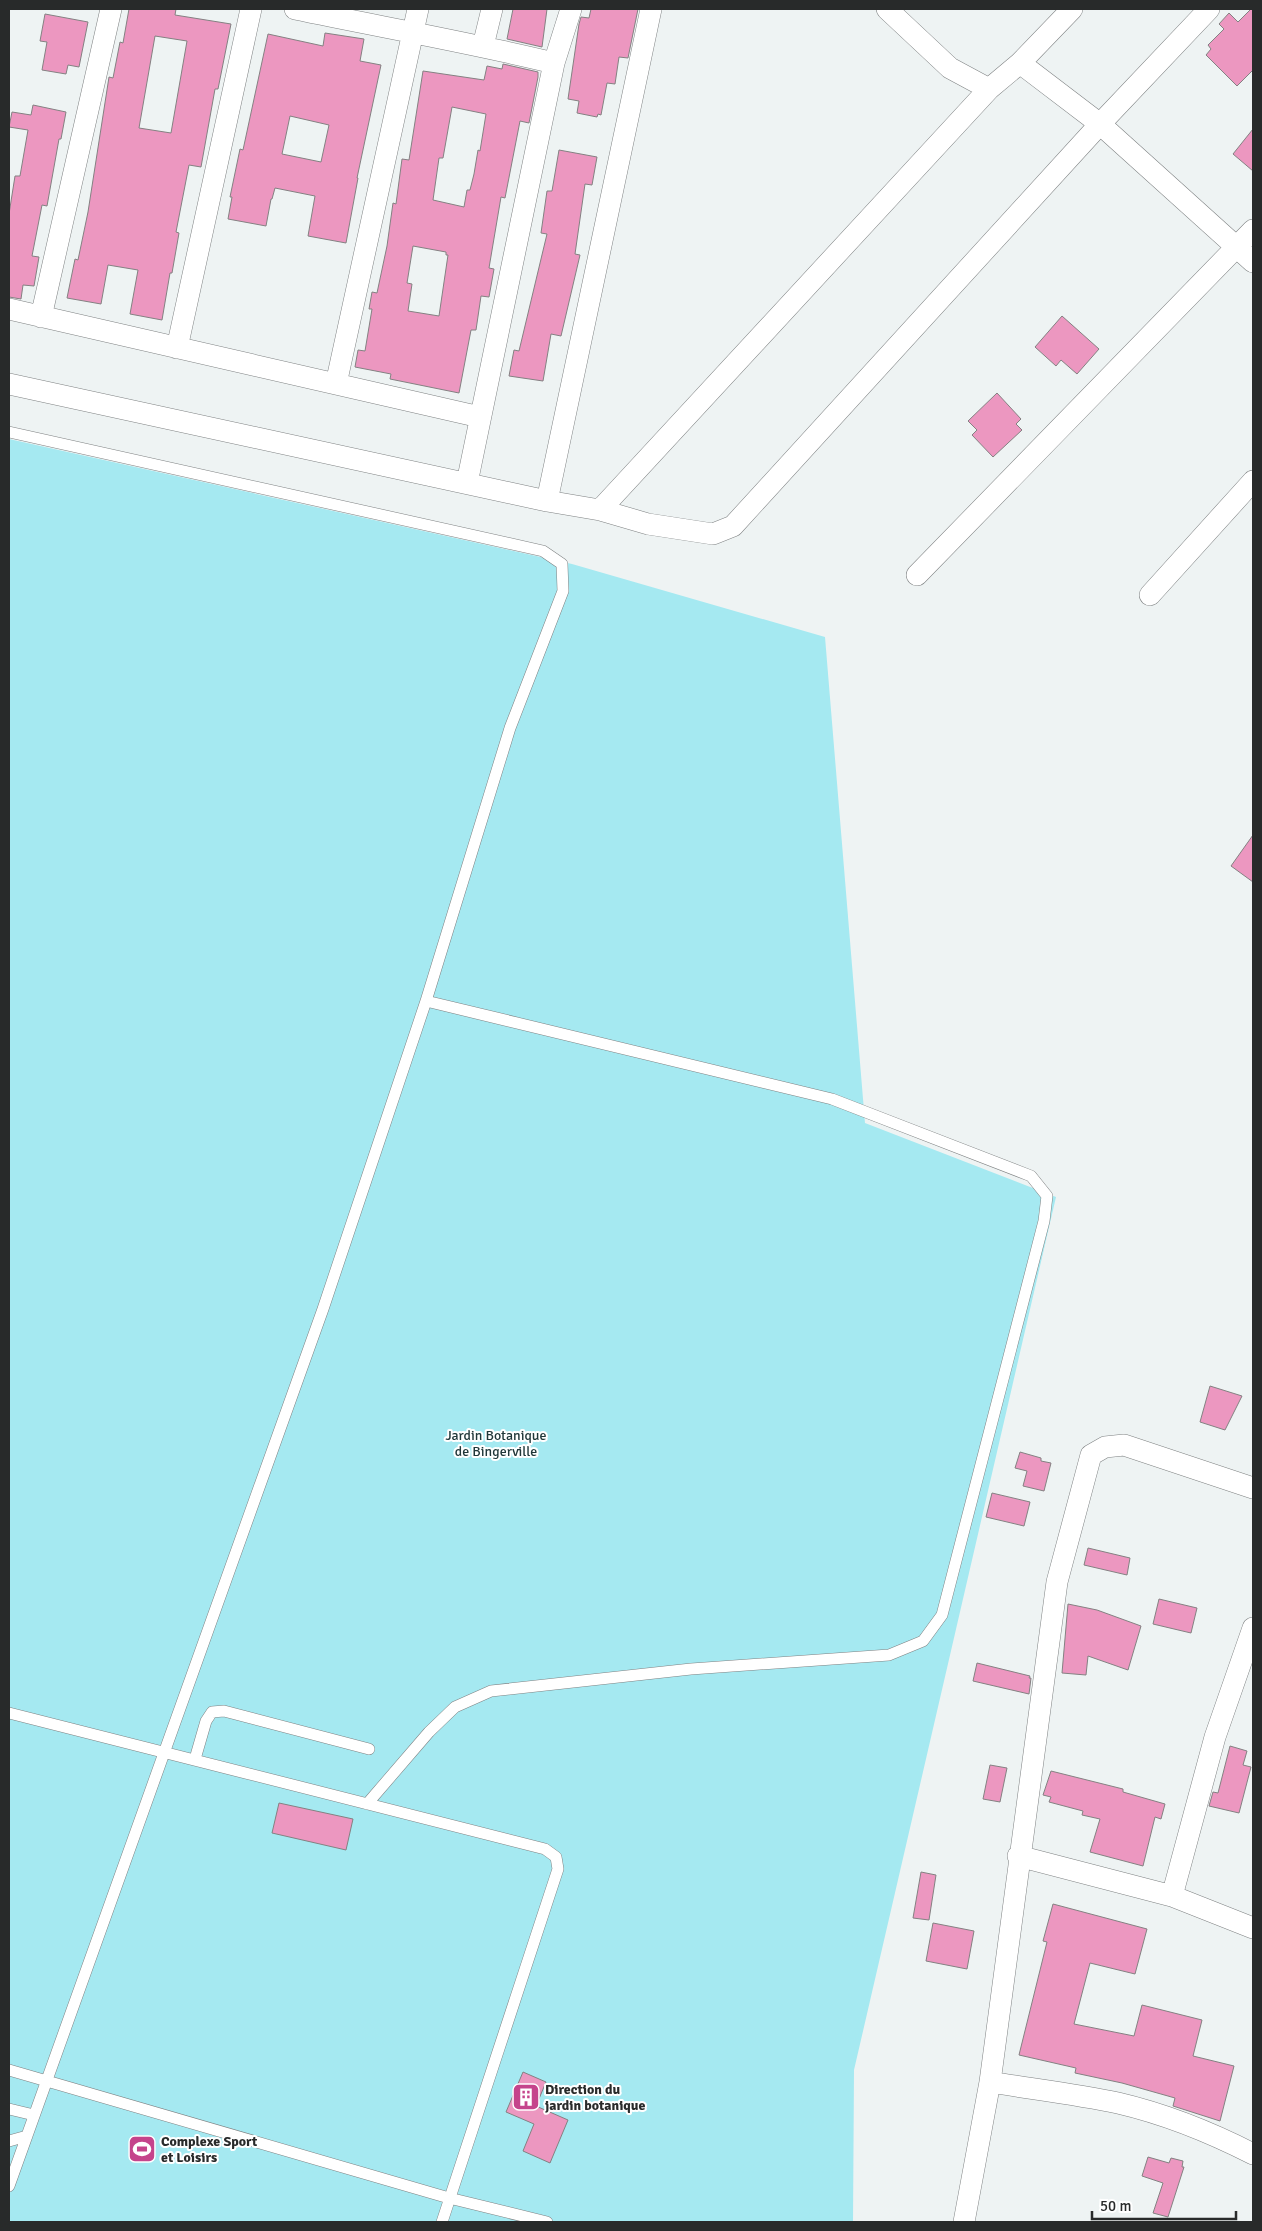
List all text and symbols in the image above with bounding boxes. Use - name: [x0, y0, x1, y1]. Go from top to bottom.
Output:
- park label: Jardin Botanique de Bingerville: [446, 1427, 547, 1460]
- place label: Direction du jardin botanique: [545, 2081, 646, 2114]
- building icon: Direction du jardin botanique: [511, 2082, 541, 2112]
- place label: Complexe Sport et Loisirs: [161, 2133, 258, 2166]
- sports icon: Complexe Sport et Loisirs: [127, 2134, 157, 2164]
- scale bar: [1092, 2188, 1236, 2220]
- text: 50 m: [1100, 2197, 1131, 2215]

